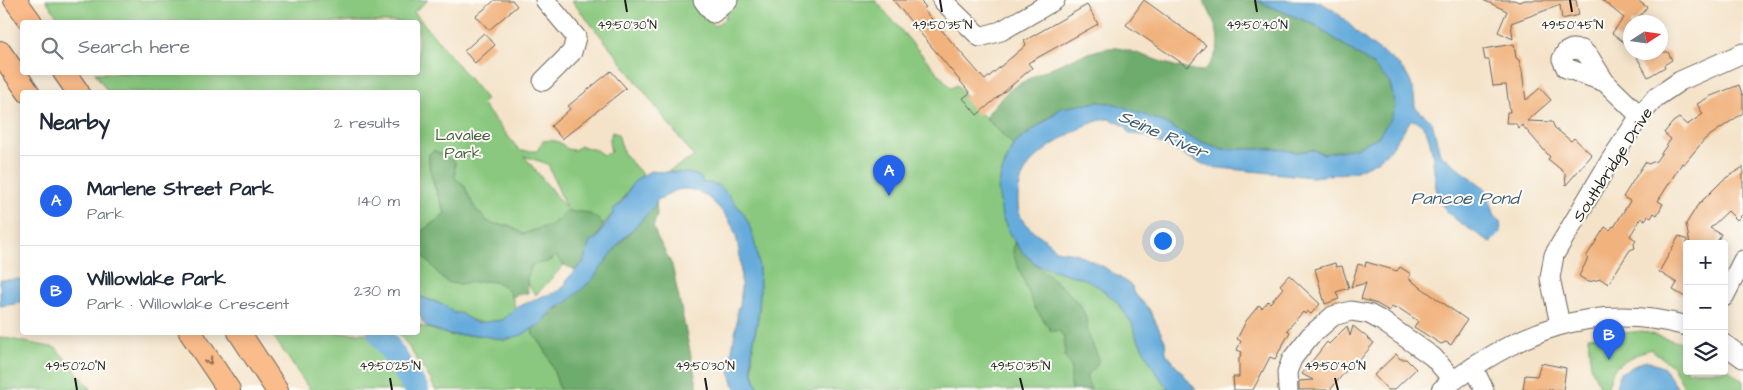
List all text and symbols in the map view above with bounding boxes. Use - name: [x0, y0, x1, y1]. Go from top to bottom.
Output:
- north arrow: [1623, 15, 1668, 60]
- text: 49°50'30"N: [597, 17, 657, 34]
- text: 49°50'35"N: [912, 17, 973, 34]
- text: 49°50'40"N: [1226, 17, 1288, 34]
- text: 49°50'45"N: [1541, 17, 1604, 34]
- search box: [20, 20, 420, 75]
- icon: search: [38, 34, 66, 62]
- text: Search here: [78, 34, 190, 61]
- street label: Southbridge Drive: [1568, 103, 1659, 226]
- water label: Seine River: [1115, 104, 1213, 166]
- text: Nearby: [40, 108, 110, 137]
- text: 2 results: [334, 112, 400, 134]
- park label: Lavalee Park: [435, 124, 491, 164]
- pin: A: [873, 155, 905, 196]
- text: Marlene Street Park: [87, 176, 274, 203]
- water label: Pancoe Pond: [1411, 186, 1523, 211]
- text: A: [51, 190, 61, 212]
- text: 140 m: [358, 190, 400, 212]
- text: Park: [87, 203, 124, 225]
- your location: [1150, 228, 1176, 254]
- map controls: [1683, 240, 1728, 375]
- button: +: [1683, 240, 1728, 285]
- text: Willowlake Park: [87, 266, 226, 293]
- text: B: [50, 280, 62, 302]
- text: 230 m: [354, 280, 400, 302]
- button: −: [1683, 285, 1728, 330]
- text: Park · Willowlake Crescent: [87, 293, 289, 315]
- pin: B: [1593, 319, 1625, 360]
- button: layers: [1683, 330, 1728, 375]
- one-way arrow: [203, 356, 212, 365]
- text: 49°50'20"N: [45, 358, 106, 375]
- text: 49°50'25"N: [359, 358, 421, 375]
- text: 49°50'30"N: [675, 358, 735, 375]
- text: 49°50'35"N: [990, 358, 1051, 375]
- text: 49°50'40"N: [1304, 358, 1366, 375]

